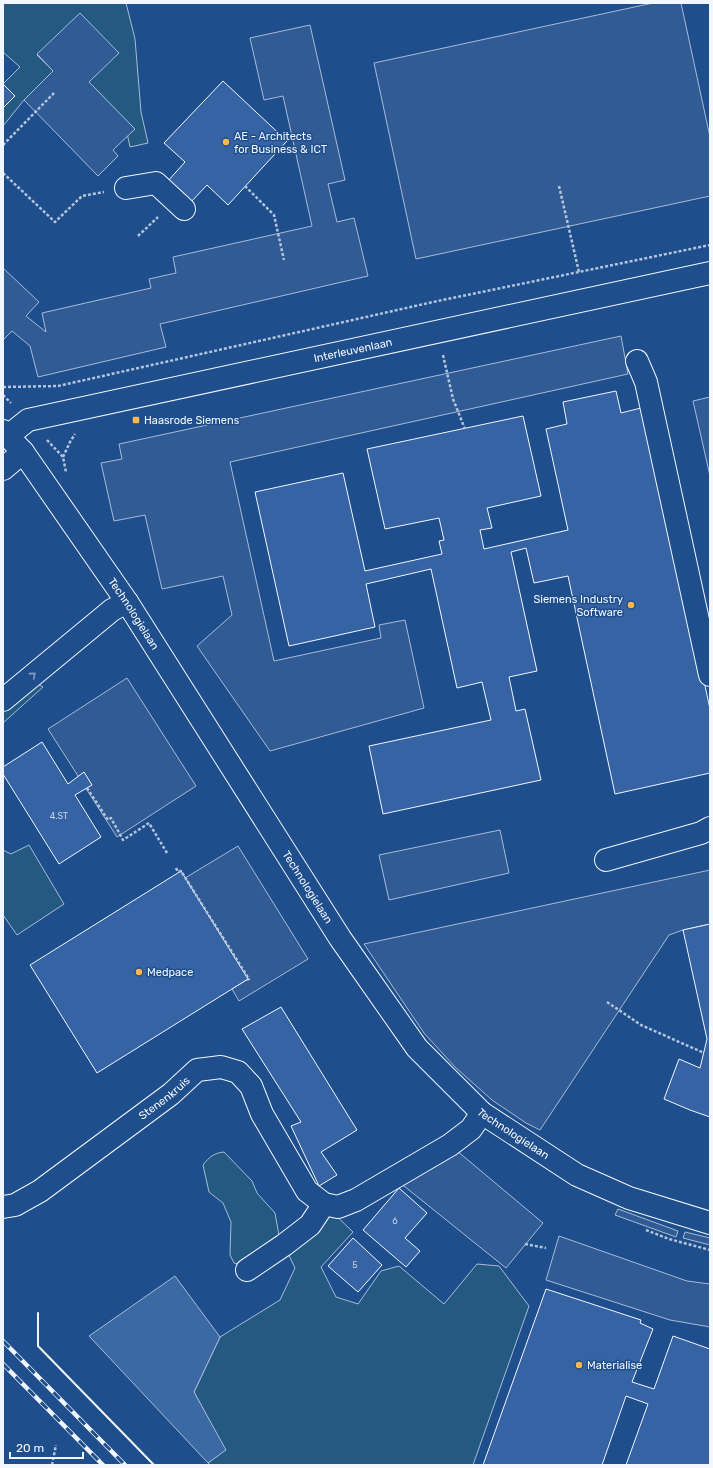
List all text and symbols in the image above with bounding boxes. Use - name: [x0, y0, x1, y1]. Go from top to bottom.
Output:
- place label: AE - Architects for Business & ICT: [234, 130, 328, 156]
- marker: AE - Architects for Business & ICT: [221, 137, 231, 147]
- street label: Interleuvenlaan: [313, 336, 394, 365]
- place label: Haasrode Siemens: [144, 414, 240, 427]
- marker: Haasrode Siemens: [131, 415, 141, 425]
- street label: Technologielaan: [105, 575, 162, 652]
- place label: Siemens Industry Software: [533, 593, 623, 619]
- marker: Siemens Industry Software: [626, 600, 636, 610]
- one-way arrow: [28, 672, 36, 679]
- house number: 4.ST: [50, 811, 68, 821]
- street label: Technologielaan: [279, 849, 335, 926]
- place label: Medpace: [147, 966, 193, 979]
- marker: Medpace: [134, 967, 144, 977]
- street label: Stenenkruis: [136, 1074, 193, 1123]
- street label: Technologielaan: [474, 1106, 551, 1162]
- house number: 6: [392, 1216, 398, 1226]
- house number: 5: [352, 1260, 358, 1270]
- place label: Materialise: [587, 1359, 642, 1372]
- marker: Materialise: [574, 1360, 584, 1370]
- scale bar: [10, 1434, 83, 1460]
- text: 20 m: [16, 1441, 44, 1455]

